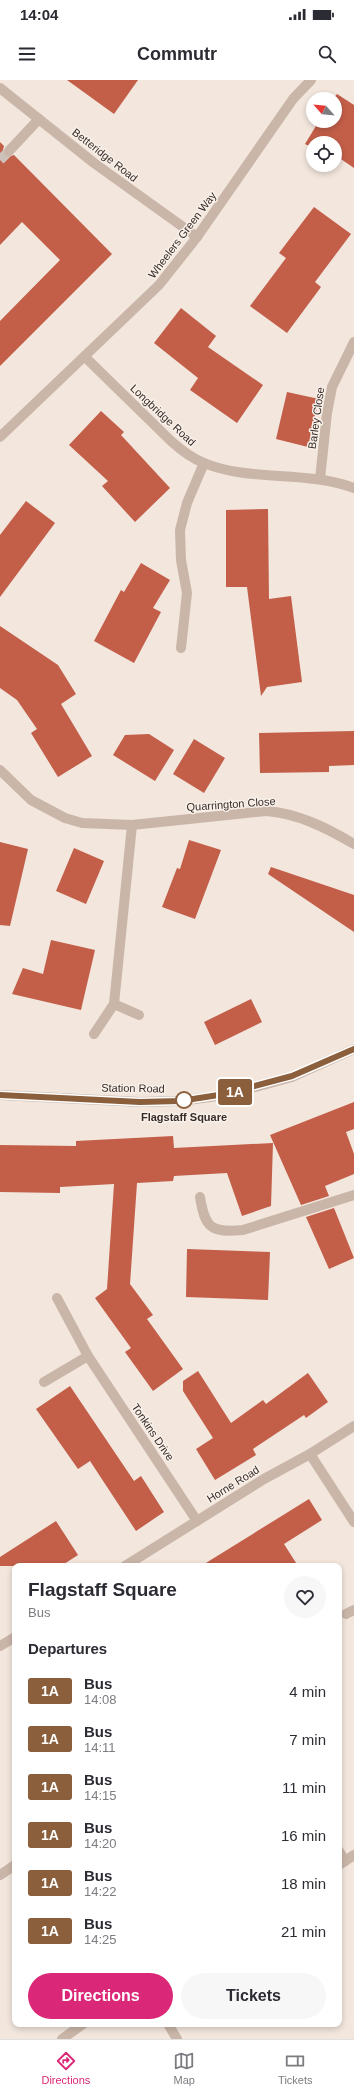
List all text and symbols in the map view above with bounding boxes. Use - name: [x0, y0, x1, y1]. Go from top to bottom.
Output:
- text: 14:04: [20, 6, 58, 23]
- icon: menu: [16, 43, 38, 65]
- icon: search: [316, 43, 338, 65]
- text: Commutr: [137, 44, 217, 64]
- north arrow: [306, 92, 342, 128]
- map controls: [306, 92, 342, 172]
- street label: Betteridge Road: [70, 126, 140, 184]
- button: locate: [306, 136, 342, 172]
- street label: Wheelers Green Way: [146, 189, 219, 280]
- street label: Longbridge Road: [128, 382, 198, 448]
- street label: Barley Close: [306, 386, 326, 450]
- street label: Quarrington Close: [186, 795, 276, 813]
- line badge: 1A: [217, 1079, 253, 1105]
- street label: Station Road: [101, 1081, 165, 1095]
- text: 1A: [226, 1084, 244, 1100]
- marker: Flagstaff Square: [175, 1091, 193, 1109]
- place label: Flagstaff Square: [141, 1111, 227, 1123]
- street label: Tonkins Drive: [130, 1401, 176, 1463]
- street label: Horne Road: [205, 1463, 261, 1505]
- button: heart: [284, 1576, 326, 1618]
- text: Flagstaff Square: [28, 1579, 177, 1600]
- text: Bus: [28, 1605, 50, 1620]
- text: Departures: [28, 1640, 107, 1657]
- text: Bus: [84, 1675, 112, 1692]
- text: 1A: [41, 1683, 59, 1699]
- text: 4 min: [289, 1683, 326, 1700]
- text: 14:08: [84, 1692, 117, 1707]
- text: Bus: [84, 1723, 112, 1740]
- text: 1A: [41, 1731, 59, 1747]
- text: 7 min: [289, 1731, 326, 1748]
- text: 14:11: [84, 1740, 116, 1755]
- text: Bus: [84, 1771, 112, 1788]
- text: 1A: [41, 1779, 59, 1795]
- text: 11 min: [282, 1779, 326, 1796]
- text: 14:15: [84, 1788, 117, 1803]
- text: Bus: [84, 1819, 112, 1836]
- text: 1A: [41, 1827, 59, 1843]
- text: 16 min: [281, 1827, 326, 1844]
- text: 14:20: [84, 1836, 117, 1851]
- text: Bus: [84, 1867, 112, 1884]
- text: 1A: [41, 1875, 59, 1891]
- text: 18 min: [281, 1875, 326, 1892]
- text: 14:22: [84, 1884, 117, 1899]
- text: Bus: [84, 1915, 112, 1932]
- text: 1A: [41, 1923, 59, 1939]
- text: 21 min: [281, 1923, 326, 1940]
- text: 14:25: [84, 1932, 117, 1947]
- button: Directions: [28, 1973, 173, 2019]
- button: Tickets: [181, 1973, 326, 2019]
- tab: Directions: [41, 2050, 90, 2086]
- tab: Map: [173, 2050, 195, 2086]
- tab: Tickets: [278, 2050, 313, 2086]

